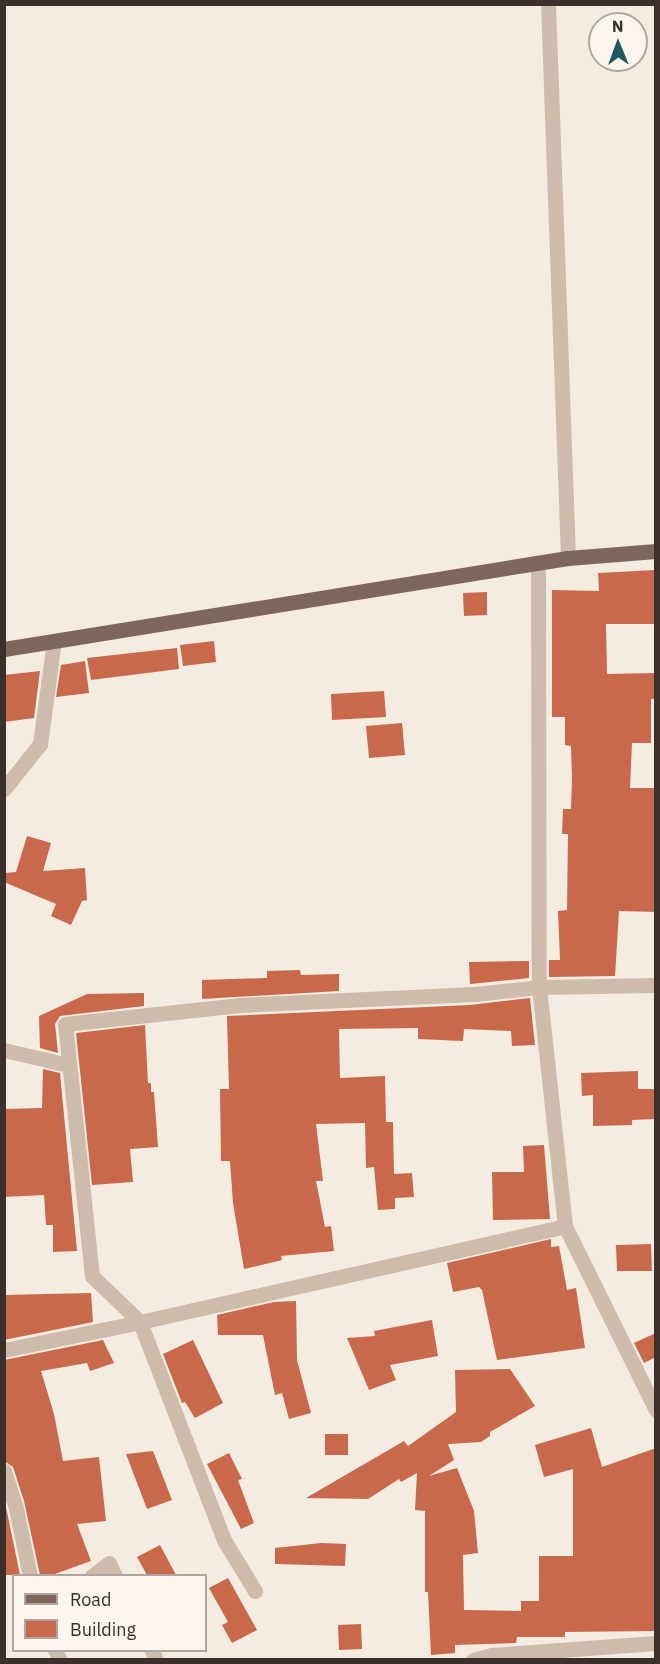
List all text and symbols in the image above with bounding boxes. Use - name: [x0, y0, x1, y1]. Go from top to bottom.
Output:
- north arrow: [588, 12, 648, 72]
- text: N: [612, 16, 624, 36]
- legend: [12, 1574, 207, 1652]
- text: Road: [70, 1588, 111, 1611]
- text: Building: [70, 1618, 136, 1641]

